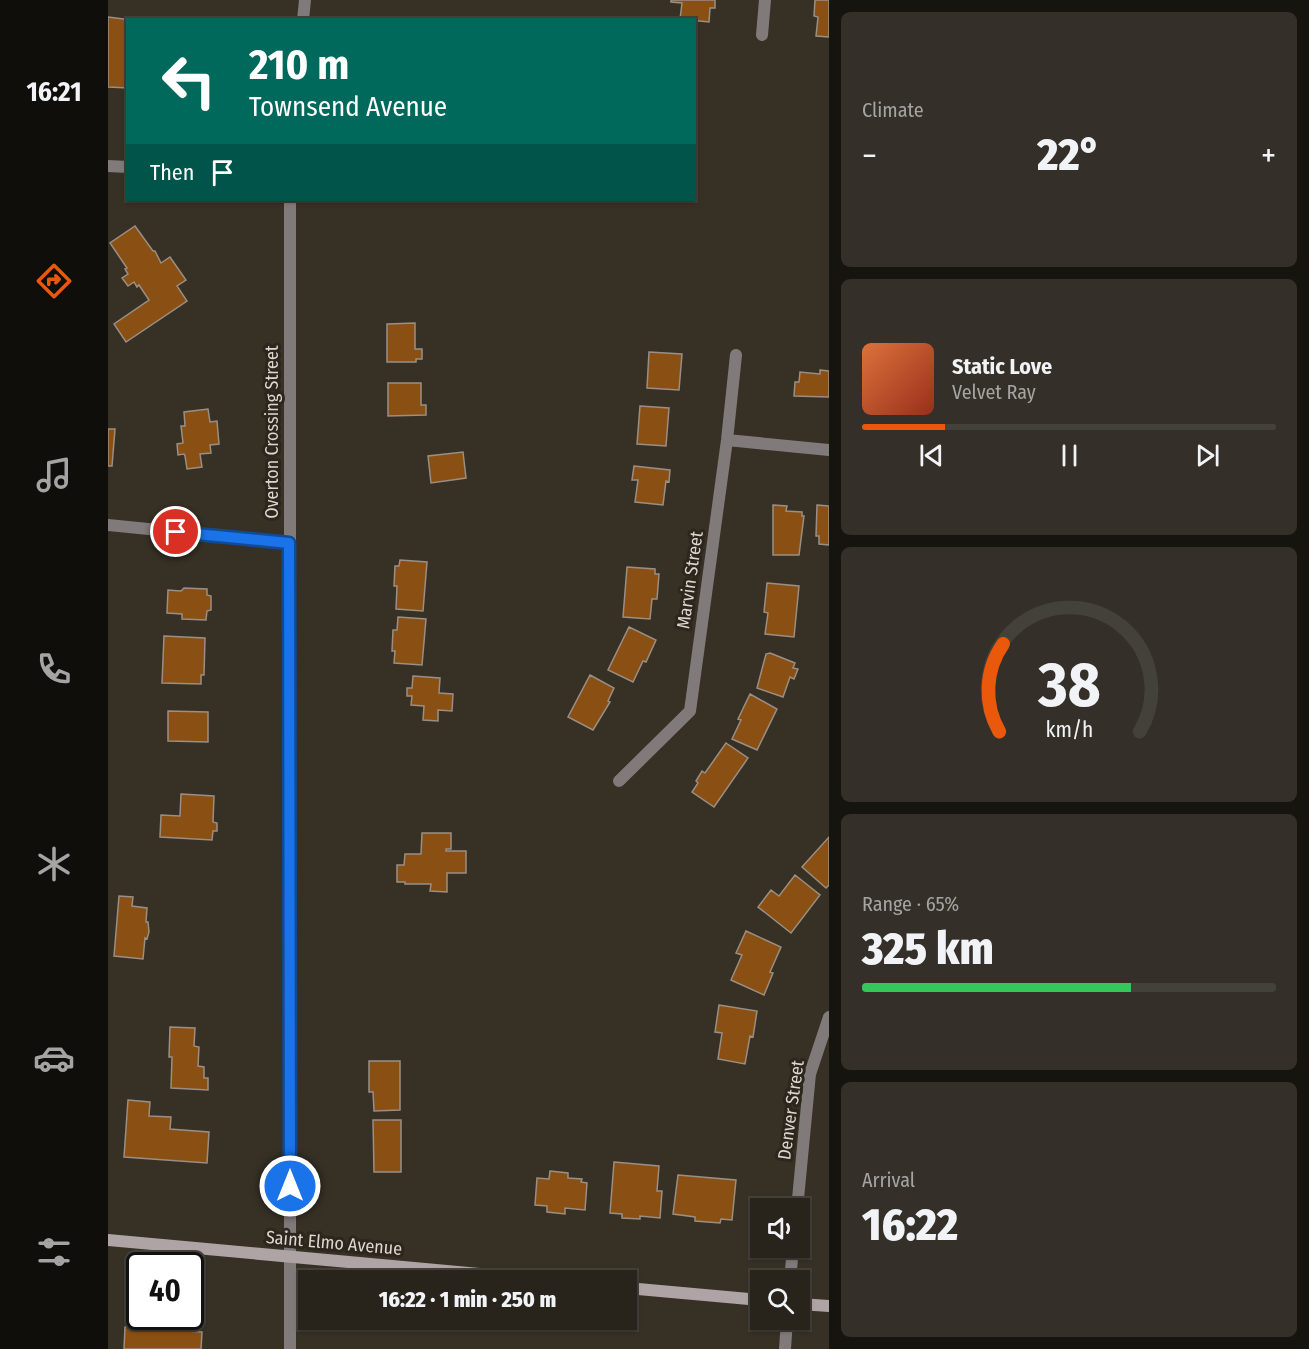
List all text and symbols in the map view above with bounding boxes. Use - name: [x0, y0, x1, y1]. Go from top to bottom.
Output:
- text: 210 m: [249, 40, 349, 90]
- icon: left: [150, 42, 228, 120]
- text: 16:21: [26, 76, 82, 108]
- text: Townsend Avenue: [249, 91, 447, 123]
- text: Climate: [862, 98, 924, 122]
- text: 22°: [1037, 128, 1101, 182]
- text: −: [862, 136, 877, 176]
- text: +: [1261, 136, 1276, 176]
- icon: arrive: [206, 156, 239, 189]
- text: Then: [150, 159, 194, 186]
- icon: directions: [33, 260, 75, 302]
- street label: Overton Crossing Street: [261, 345, 283, 519]
- text: Static Love: [952, 353, 1052, 380]
- text: Velvet Ray: [952, 380, 1036, 404]
- icon: previous: [915, 439, 948, 472]
- icon: pause: [1053, 439, 1086, 472]
- icon: next: [1191, 439, 1224, 472]
- icon: music: [33, 454, 75, 496]
- pin: [150, 506, 201, 557]
- icon: arrive: [159, 515, 192, 548]
- street label: Marvin Street: [672, 530, 708, 630]
- icon: phone: [33, 648, 75, 690]
- text: 38: [1037, 648, 1100, 723]
- text: km/h: [1045, 717, 1093, 743]
- icon: climate: [33, 843, 75, 885]
- text: Range · 65%: [862, 892, 959, 916]
- text: 325 km: [862, 922, 994, 976]
- icon: car: [33, 1037, 75, 1079]
- street label: Denver Street: [773, 1059, 809, 1161]
- position arrow: [258, 1154, 322, 1218]
- text: Arrival: [862, 1168, 915, 1192]
- map controls: [750, 1198, 810, 1330]
- button: sound: [750, 1198, 810, 1258]
- text: 16:22: [862, 1198, 958, 1252]
- street label: Saint Elmo Avenue: [265, 1226, 403, 1260]
- icon: filters: [33, 1231, 75, 1273]
- speed limit sign: 40: [126, 1252, 204, 1330]
- button: search: [750, 1270, 810, 1330]
- text: 16:22 · 1 min · 250 m: [379, 1286, 556, 1313]

